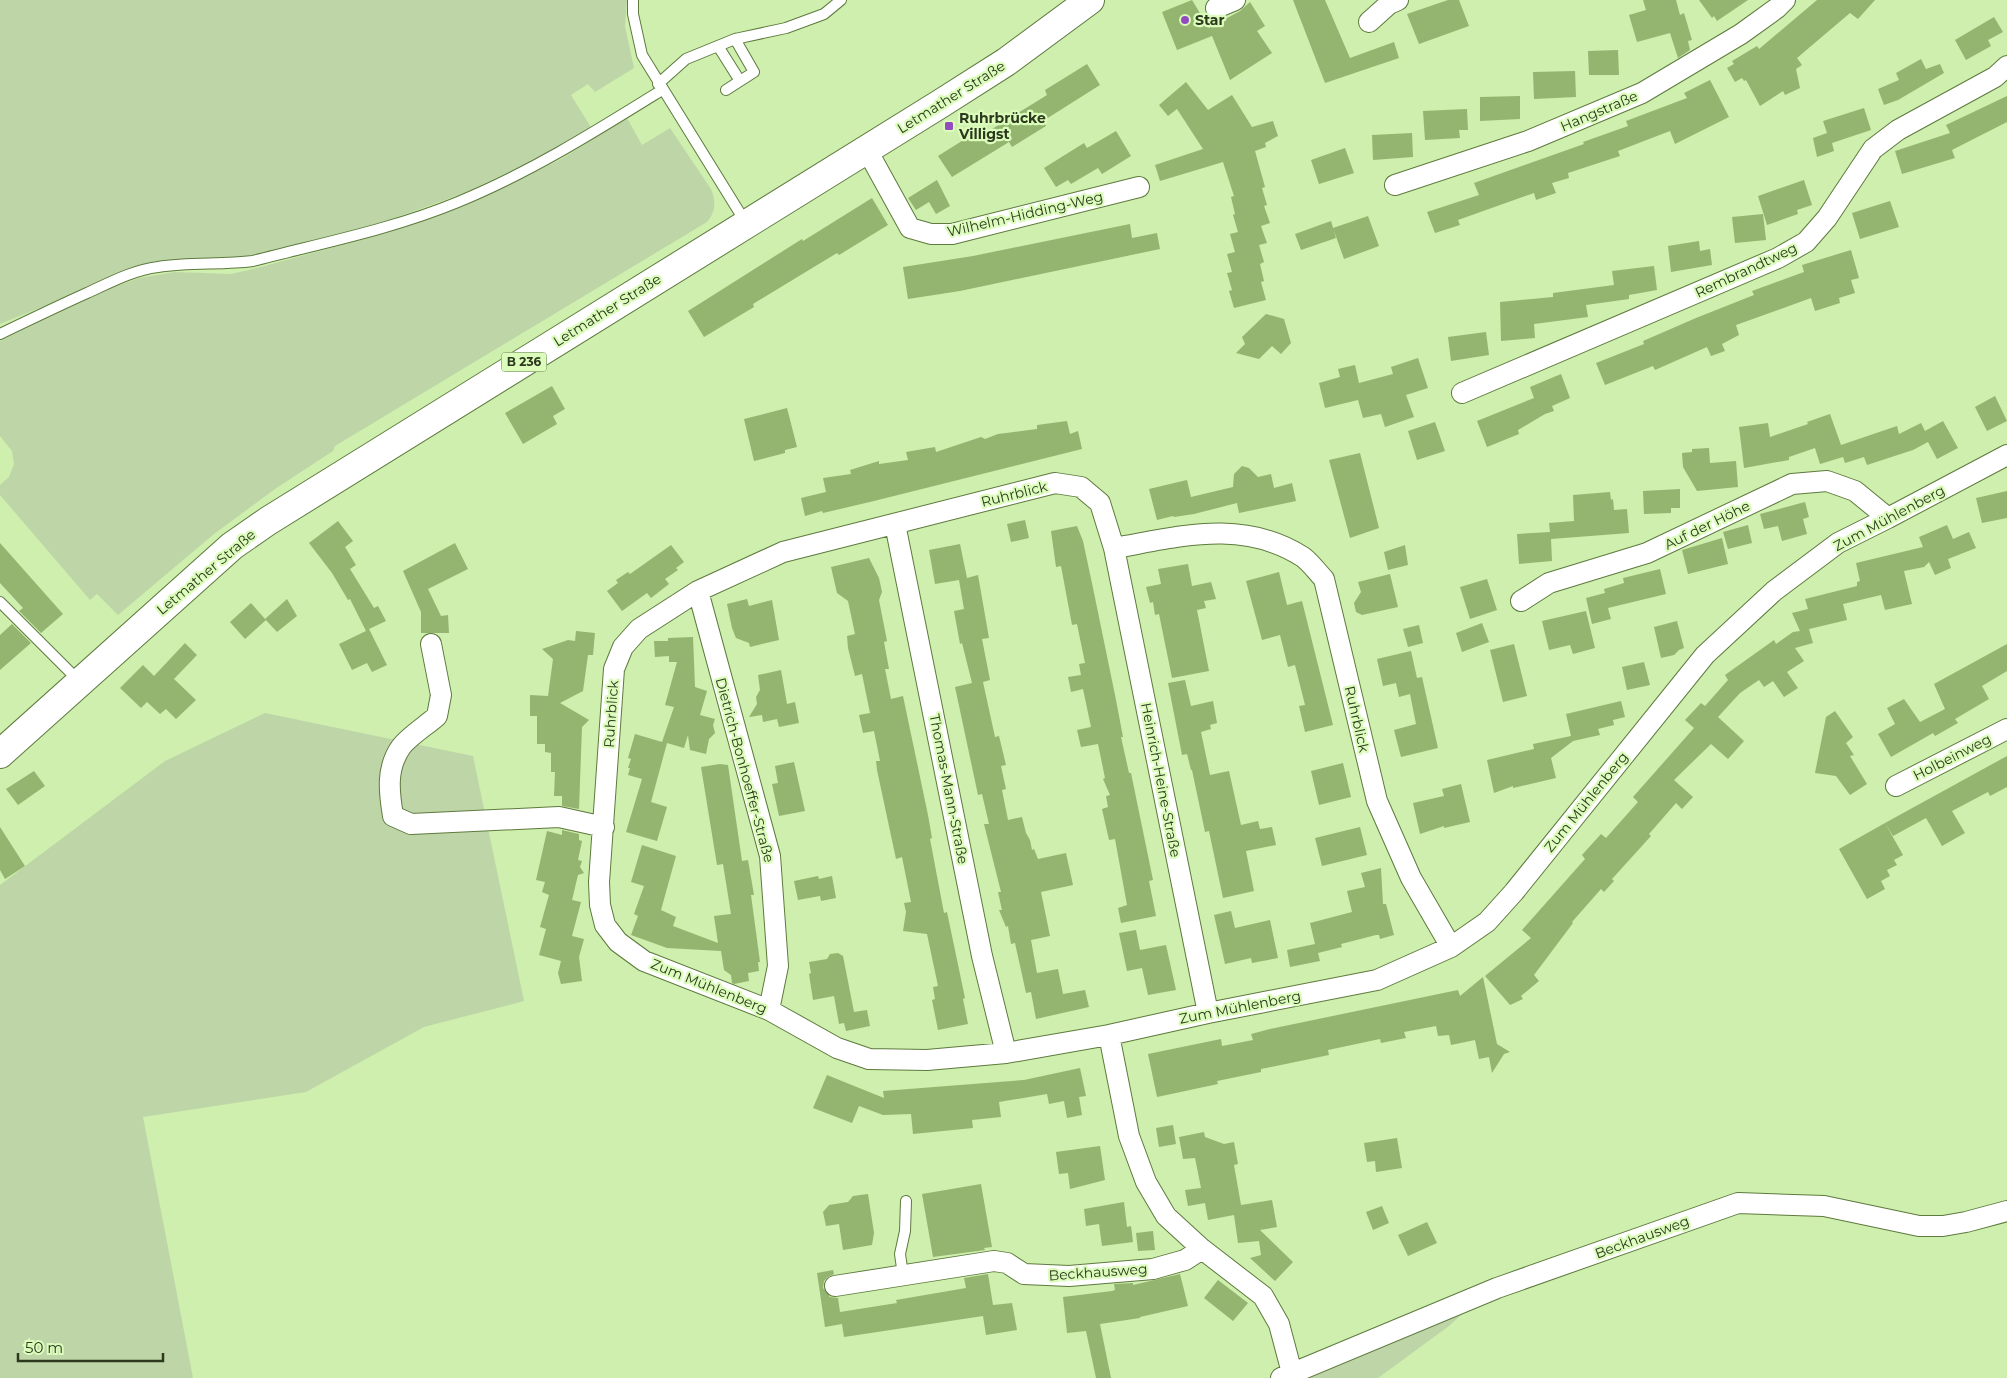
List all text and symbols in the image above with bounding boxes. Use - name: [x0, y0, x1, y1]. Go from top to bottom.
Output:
- place label: Star: [1195, 11, 1224, 29]
- marker: Star: [1179, 14, 1191, 26]
- street label: Letmather Straße: [894, 57, 1008, 137]
- street label: Hangstraße: [1558, 87, 1640, 135]
- place label: Ruhrbrücke Villigst: [958, 109, 1046, 143]
- marker: Ruhrbrücke Villigst: [943, 120, 955, 132]
- street label: Wilhelm-Hidding-Weg: [945, 187, 1105, 241]
- street label: Rembrandtweg: [1692, 238, 1800, 302]
- street label: Letmather Straße: [550, 270, 664, 350]
- road number: B 236: [502, 352, 546, 372]
- street label: Ruhrblick: [979, 477, 1050, 511]
- street label: Zum Mühlenberg: [1830, 481, 1948, 555]
- street label: Auf der Höhe: [1661, 497, 1753, 553]
- street label: Letmather Straße: [153, 525, 259, 619]
- street label: Dietrich-Bonhoeffer-Straße: [712, 676, 778, 864]
- street label: Ruhrblick: [600, 679, 622, 748]
- street label: Ruhrblick: [1341, 684, 1374, 755]
- street label: Heinrich-Heine-Straße: [1137, 701, 1185, 859]
- street label: Thomas-Mann-Straße: [926, 712, 972, 866]
- street label: Holbeinweg: [1910, 730, 1994, 784]
- street label: Zum Mühlenberg: [1540, 748, 1632, 856]
- street label: Zum Mühlenberg: [648, 954, 770, 1018]
- street label: Zum Mühlenberg: [1177, 986, 1303, 1028]
- street label: Beckhausweg: [1592, 1212, 1692, 1262]
- street label: Beckhausweg: [1048, 1260, 1148, 1284]
- scale bar: [18, 1330, 162, 1362]
- text: 50 m: [25, 1338, 63, 1357]

